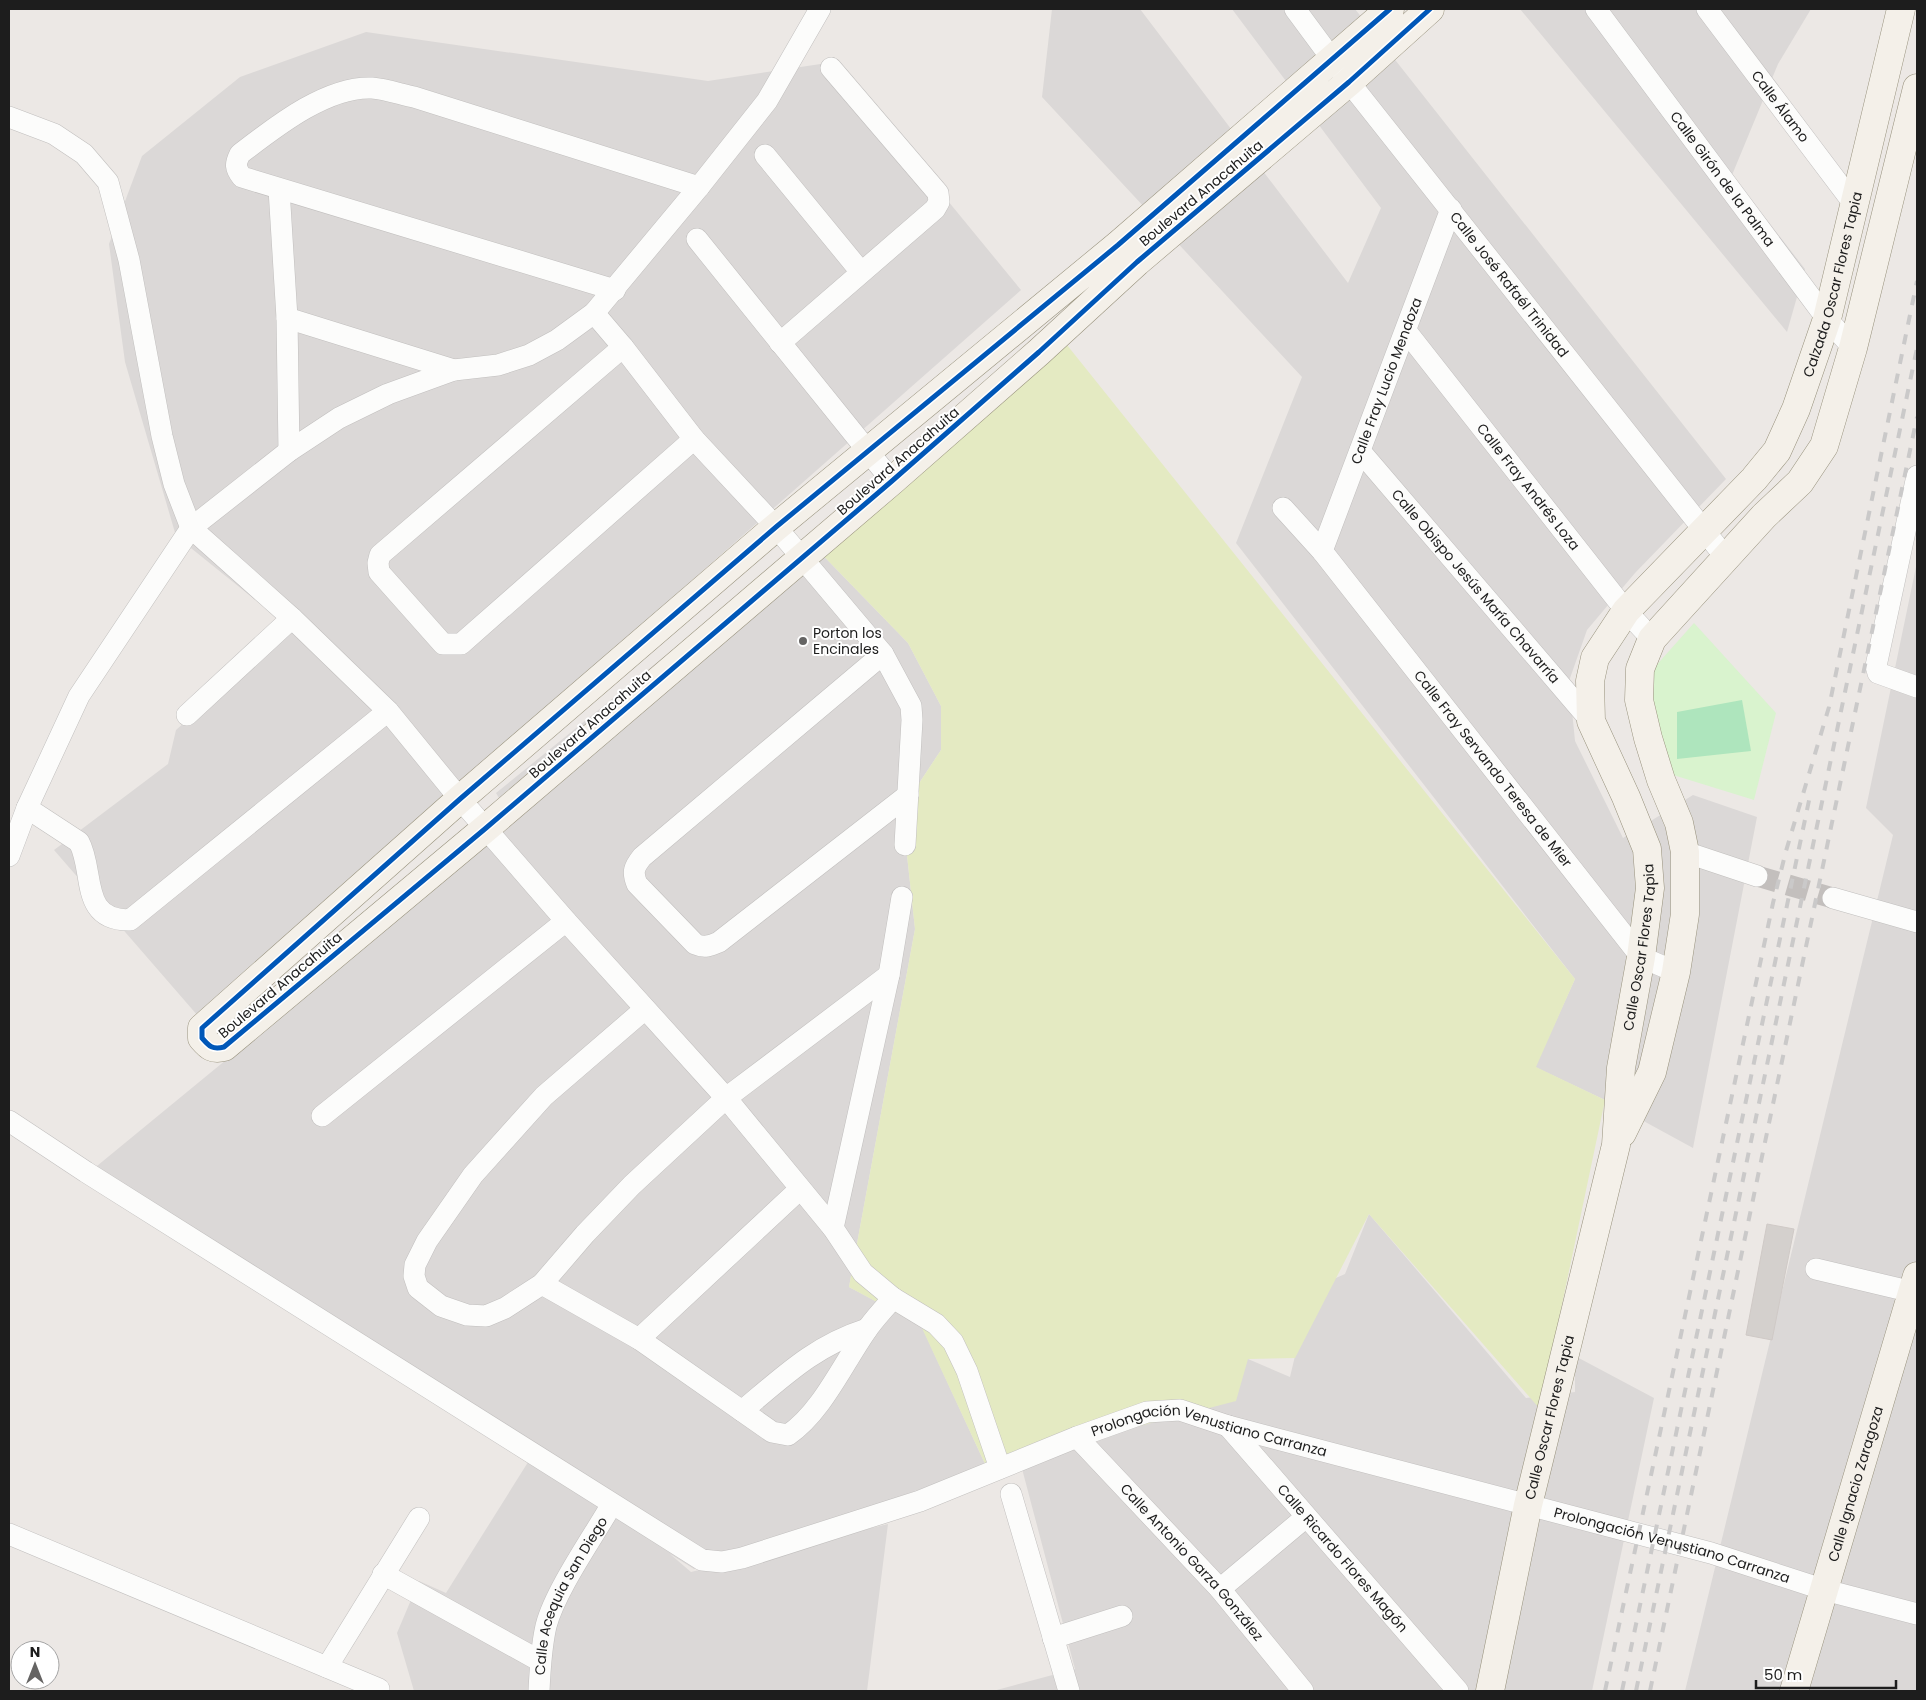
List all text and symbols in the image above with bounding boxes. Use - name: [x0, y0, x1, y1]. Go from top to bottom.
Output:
- street label: Calle Álamo: [1747, 66, 1814, 147]
- street label: Calle Girón de la Palma: [1666, 107, 1780, 251]
- street label: Boulevard Anacahuita: [1135, 135, 1267, 251]
- street label: Calzada Oscar Flores Tapia: [1798, 190, 1867, 380]
- street label: Calle José Rafaél Trinidad: [1445, 207, 1573, 361]
- street label: Calle Fray Lucio Mendoza: [1346, 295, 1427, 467]
- street label: Boulevard Anacahuita: [833, 402, 963, 520]
- street label: Calle Fray Andrés Loza: [1472, 419, 1585, 555]
- street label: Calle Obispo Jesús María Chavarría: [1387, 485, 1565, 688]
- place label: Porton los Encinales: [813, 623, 882, 659]
- marker: Porton los Encinales: [797, 635, 809, 647]
- street label: Boulevard Anacahuita: [525, 665, 655, 783]
- street label: Calle Fray Servando Teresa de Mier: [1409, 666, 1577, 872]
- street label: Calle Oscar Flores Tapia: [1618, 863, 1660, 1032]
- street label: Boulevard Anacahuita: [214, 927, 346, 1043]
- street label: Calle Oscar Flores Tapia: [1520, 1333, 1579, 1502]
- street label: Prolongación Venustiano Carranza: [1088, 1400, 1329, 1462]
- street label: Calle Ignacio Zaragoza: [1823, 1404, 1888, 1564]
- street label: Calle Antonio Garza González: [1116, 1479, 1268, 1645]
- street label: Calle Ricardo Flores Magón: [1273, 1480, 1413, 1637]
- street label: Prolongación Venustiano Carranza: [1552, 1502, 1793, 1588]
- street label: Calle Acequia San Diego: [530, 1513, 612, 1676]
- north arrow: [10, 1640, 60, 1690]
- text: N: [30, 1642, 40, 1662]
- scale bar: [1756, 1658, 1896, 1690]
- text: 50 m: [1764, 1664, 1802, 1685]

